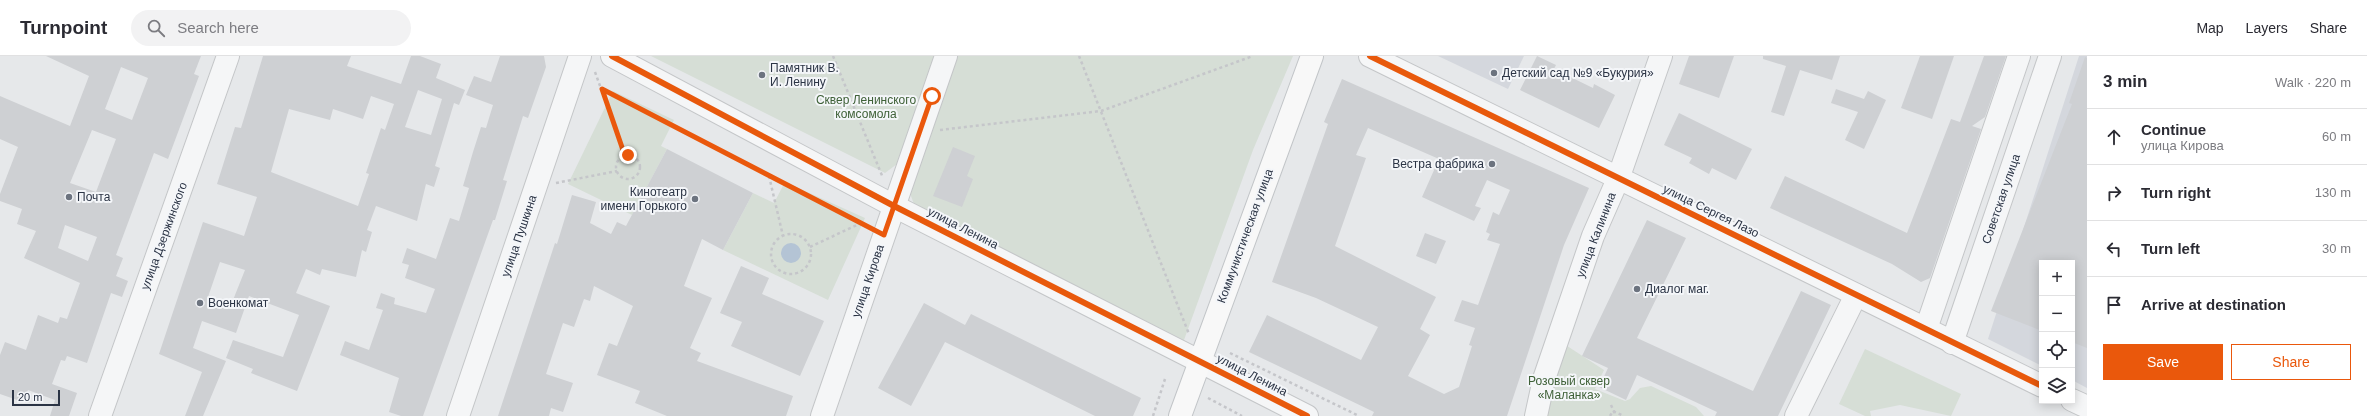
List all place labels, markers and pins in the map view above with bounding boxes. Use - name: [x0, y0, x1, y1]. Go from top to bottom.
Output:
- place label: Памятник В. И. Ленину: [770, 61, 839, 89]
- place label: Детский сад №9 «Букурия»: [1502, 66, 1654, 80]
- marker: Детский сад №9 «Букурия»: [1489, 68, 1499, 78]
- marker: Памятник В. И. Ленину: [757, 70, 767, 80]
- place label: Вестра фабрика: [1392, 157, 1484, 171]
- marker: Вестра фабрика: [1487, 159, 1497, 169]
- place label: Кинотеатр имени Горького: [601, 185, 687, 213]
- place label: Почта: [77, 190, 111, 204]
- marker: Почта: [64, 192, 74, 202]
- marker: Кинотеатр имени Горького: [690, 194, 700, 204]
- place label: Диалог маг.: [1645, 282, 1709, 296]
- marker: Диалог маг.: [1632, 284, 1642, 294]
- place label: Военкомат: [208, 296, 269, 310]
- marker: Военкомат: [195, 298, 205, 308]

